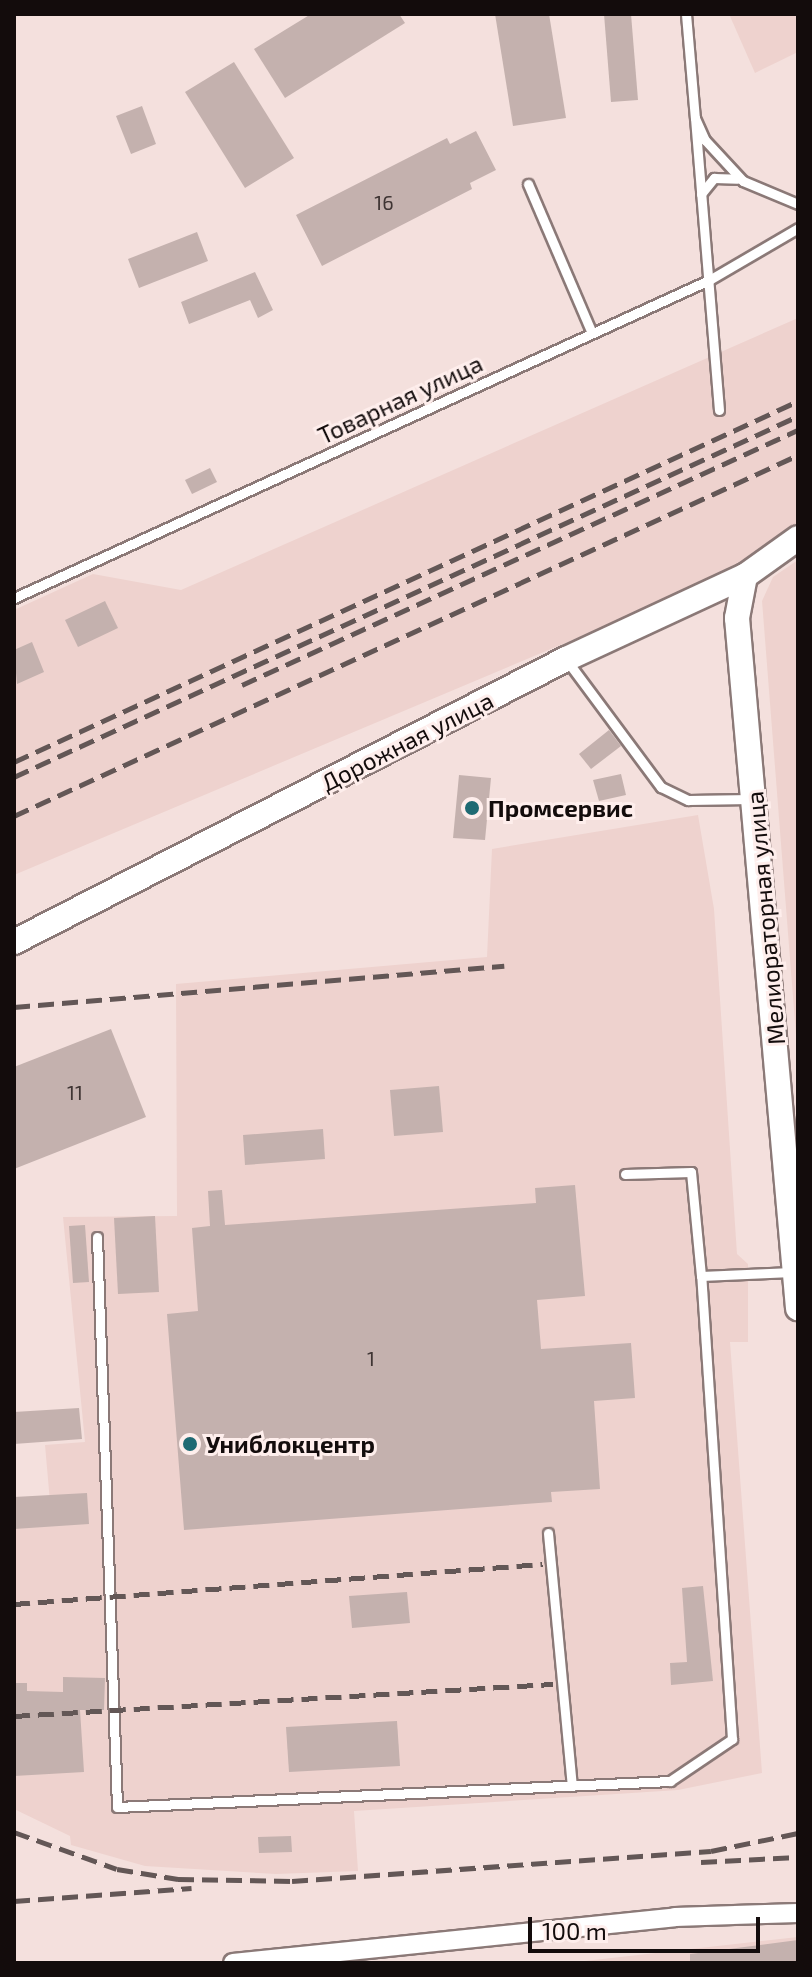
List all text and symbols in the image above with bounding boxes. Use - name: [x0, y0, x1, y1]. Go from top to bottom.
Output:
- house number: 16: [374, 190, 394, 214]
- street label: Товарная улица: [313, 348, 487, 450]
- street label: Дорожная улица: [316, 685, 498, 797]
- street label: Мелиораторная улица: [740, 790, 790, 1046]
- place label: Промсервис: [488, 794, 633, 822]
- marker: Промсервис: [463, 799, 481, 817]
- house number: 11: [67, 1080, 83, 1104]
- house number: 1: [367, 1346, 375, 1370]
- place label: Униблокцентр: [206, 1430, 375, 1458]
- marker: Униблокцентр: [181, 1435, 199, 1453]
- scale bar: [532, 1901, 764, 1951]
- text: 100 m: [542, 1916, 607, 1945]

